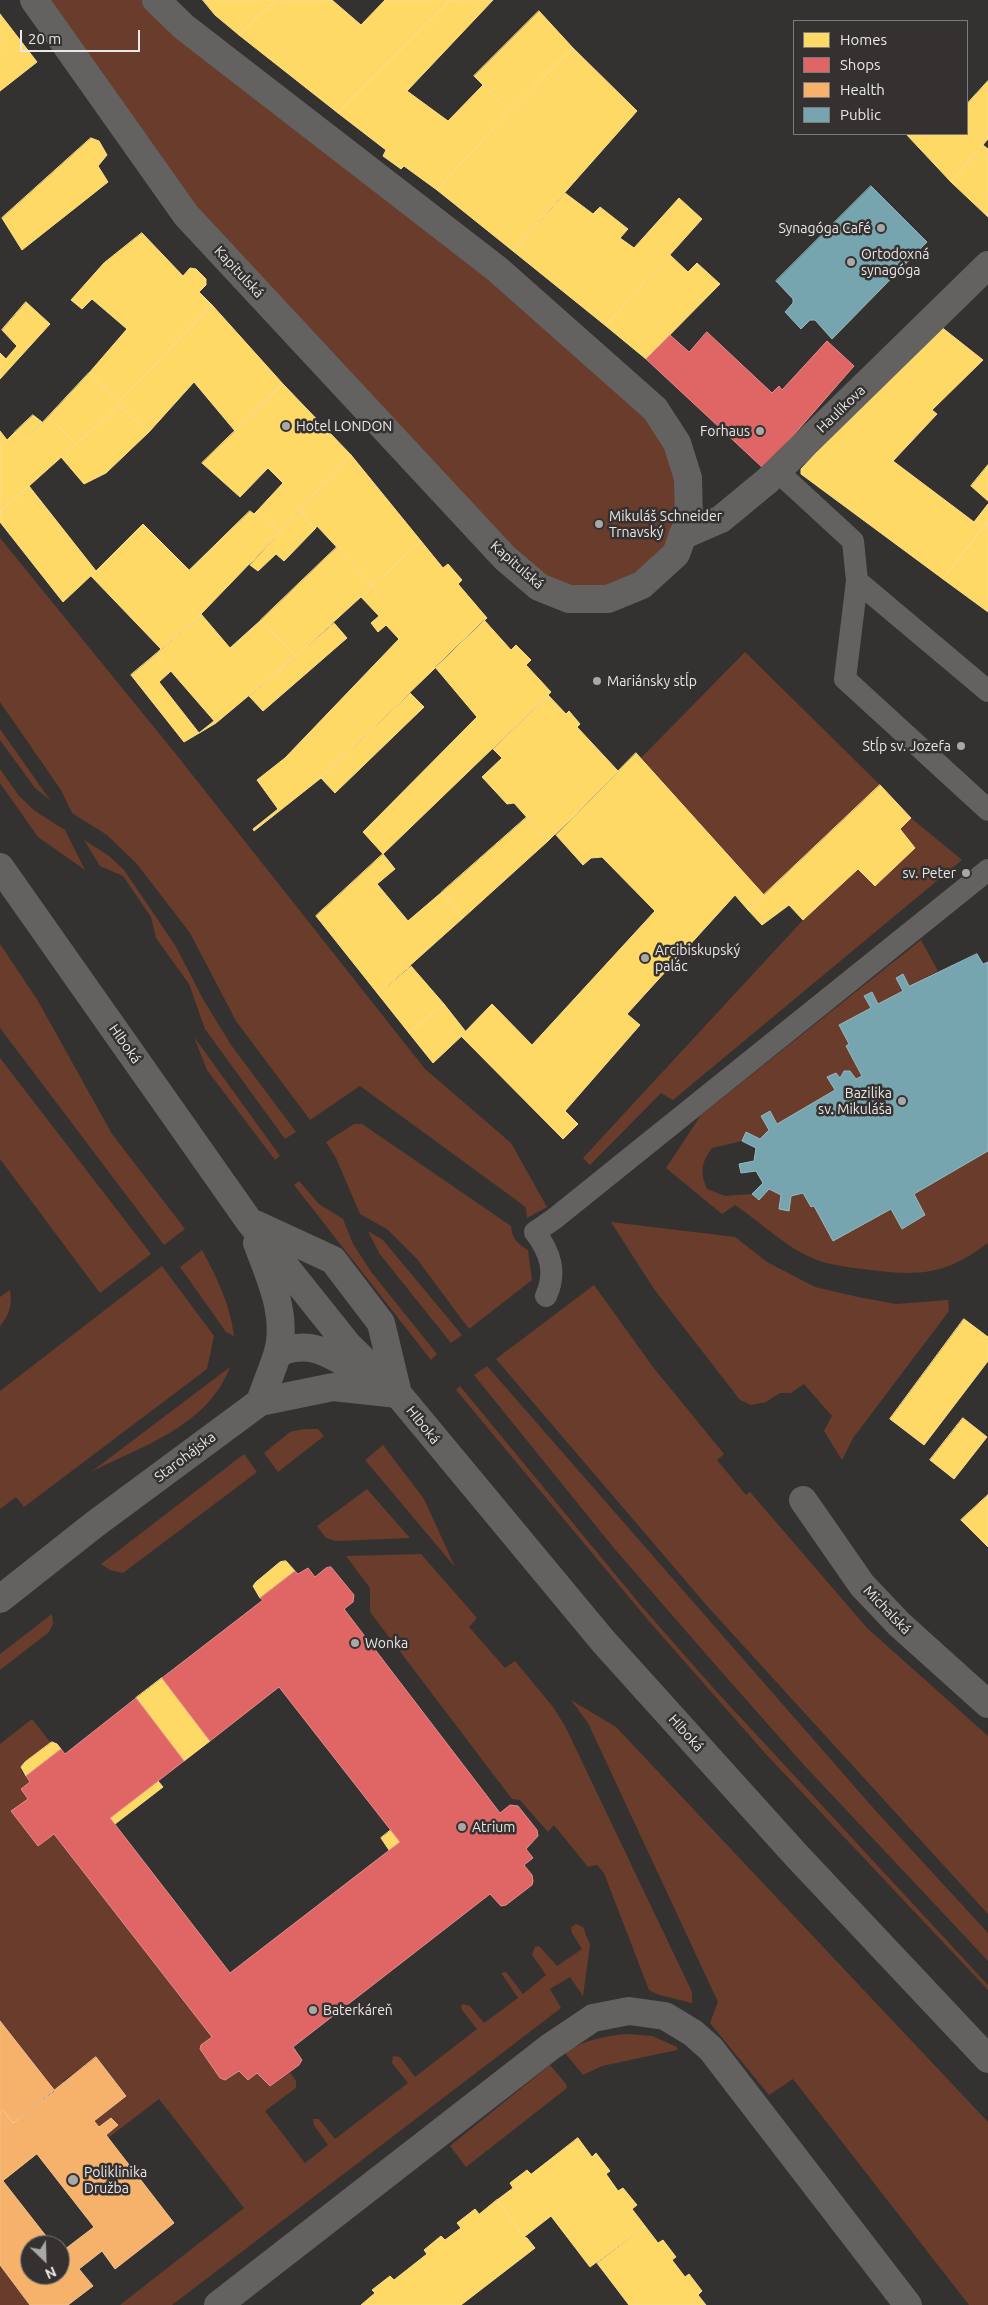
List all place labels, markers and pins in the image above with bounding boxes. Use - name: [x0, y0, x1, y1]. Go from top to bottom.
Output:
- place label: Synagóga Café: [778, 220, 871, 236]
- marker: Synagóga Café: [875, 222, 887, 234]
- place label: Ortodoxná synagóga: [861, 246, 929, 278]
- marker: Ortodoxná synagóga: [845, 256, 857, 268]
- place label: Hotel LONDON: [296, 418, 392, 434]
- marker: Hotel LONDON: [280, 420, 292, 432]
- place label: Forhaus: [700, 423, 750, 439]
- marker: Forhaus: [754, 425, 766, 437]
- place label: Mikuláš Schneider Trnavský: [609, 508, 722, 540]
- marker: Mikuláš Schneider Trnavský: [593, 518, 605, 530]
- place label: Mariánsky stĺp: [607, 673, 697, 689]
- marker: Mariánsky stĺp: [591, 675, 603, 687]
- place label: Stĺp sv. Jozefa: [862, 738, 951, 754]
- marker: Stĺp sv. Jozefa: [955, 740, 967, 752]
- place label: sv. Peter: [903, 865, 956, 881]
- marker: sv. Peter: [960, 867, 972, 879]
- place label: Arcibiskupský palác: [655, 942, 740, 974]
- marker: Arcibiskupský palác: [639, 952, 651, 964]
- place label: Bazilika sv. Mikuláša: [818, 1085, 892, 1118]
- marker: Bazilika sv. Mikuláša: [896, 1095, 908, 1107]
- place label: Wonka: [365, 1635, 408, 1651]
- marker: Wonka: [349, 1637, 361, 1649]
- place label: Atrium: [472, 1819, 515, 1835]
- marker: Atrium: [456, 1821, 468, 1833]
- place label: Baterkáreň: [323, 2002, 393, 2018]
- marker: Baterkáreň: [307, 2004, 319, 2016]
- place label: Poliklinika Družba: [84, 2164, 147, 2196]
- marker: Poliklinika Družba: [66, 2173, 80, 2187]

